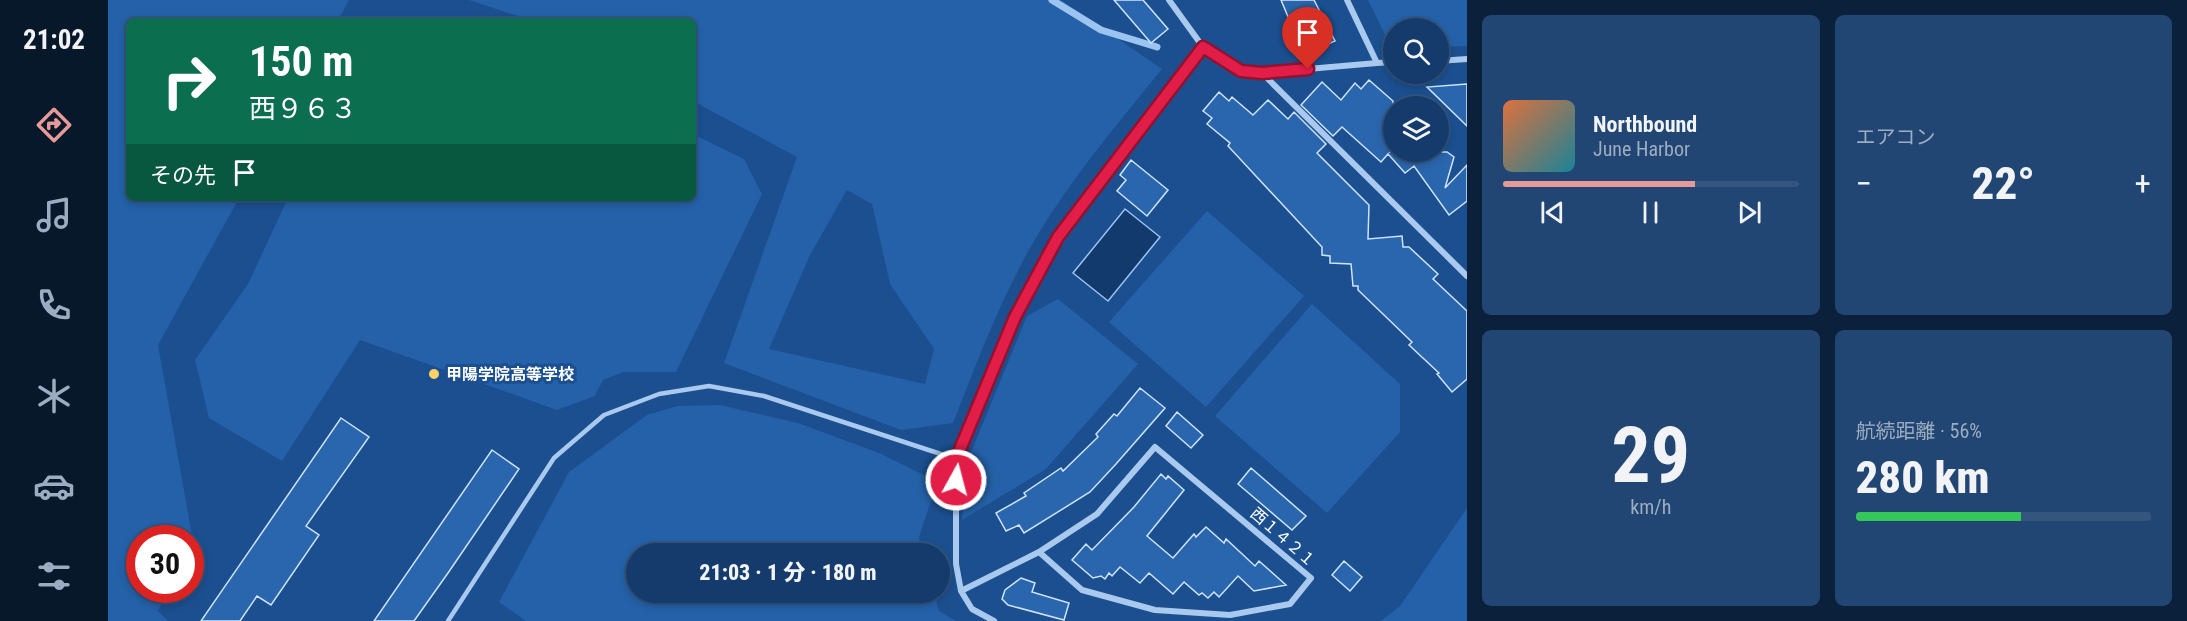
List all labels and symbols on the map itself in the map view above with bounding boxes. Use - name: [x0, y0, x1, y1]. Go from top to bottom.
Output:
- pin: [1282, 7, 1333, 69]
- place label: 甲陽学院高等学校: [446, 365, 574, 384]
- marker: 甲陽学院高等学校: [427, 367, 441, 381]
- position arrow: [924, 448, 988, 512]
- street label: 西１４２１: [1247, 504, 1319, 570]
- speed limit sign: 30: [126, 525, 204, 603]

